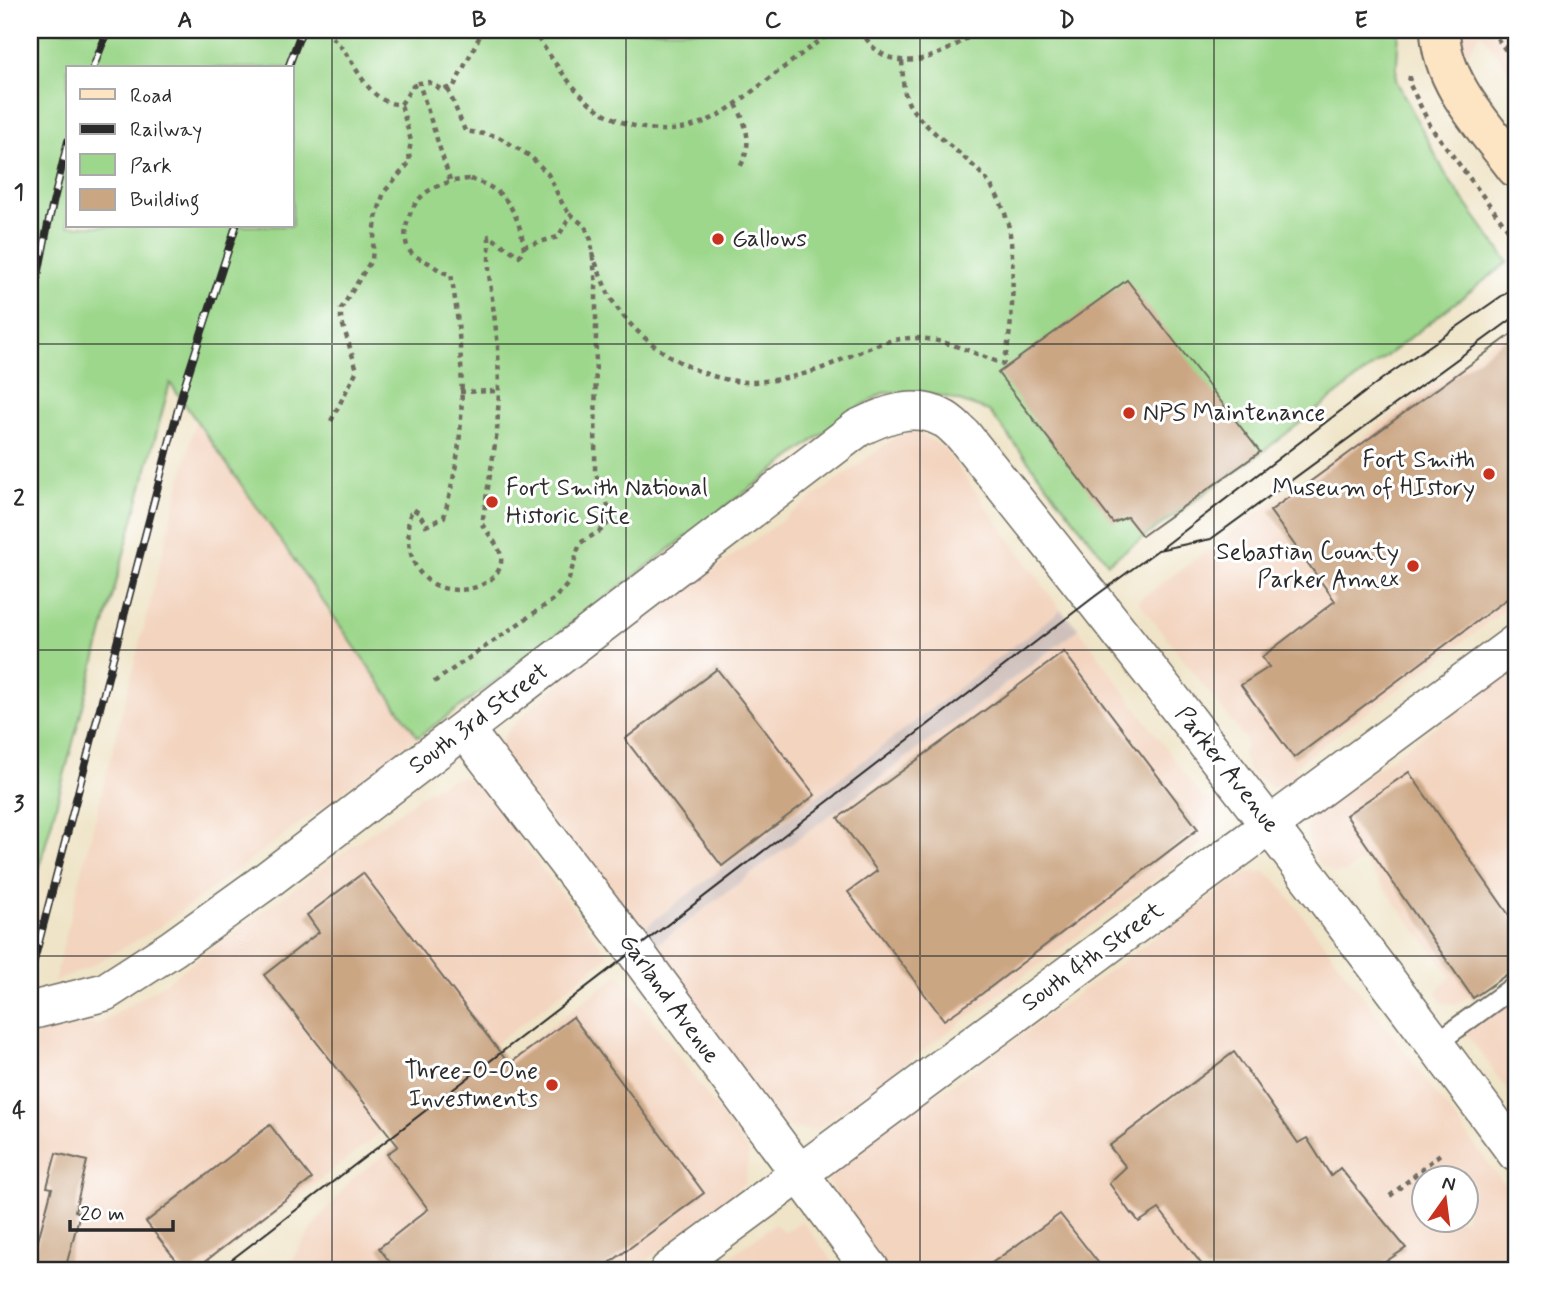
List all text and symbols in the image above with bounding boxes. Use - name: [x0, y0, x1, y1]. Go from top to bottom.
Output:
- text: A: [177, 6, 193, 36]
- text: B: [472, 6, 487, 36]
- text: C: [765, 6, 782, 36]
- text: D: [1059, 6, 1075, 36]
- text: E: [1354, 6, 1368, 36]
- legend: [66, 66, 294, 228]
- text: Road: [130, 82, 172, 110]
- text: Railway: [130, 116, 202, 144]
- text: Park: [130, 152, 172, 180]
- text: 1: [14, 178, 24, 208]
- text: Building: [130, 186, 200, 216]
- place label: Gallows: [732, 224, 807, 255]
- marker: Gallows: [710, 231, 726, 247]
- place label: NPS Maintenance: [1143, 398, 1325, 429]
- marker: NPS Maintenance: [1121, 405, 1137, 421]
- place label: Fort Smith Museum of HIstory: [1273, 445, 1475, 504]
- marker: Fort Smith Museum of HIstory: [1481, 466, 1497, 482]
- place label: Fort Smith National Historic Site: [506, 473, 708, 532]
- text: 2: [13, 484, 25, 514]
- marker: Fort Smith National Historic Site: [484, 494, 500, 510]
- place label: Sebastian County Parker Annex: [1216, 537, 1399, 596]
- marker: Sebastian County Parker Annex: [1405, 558, 1421, 574]
- street label: South 3rd Street: [403, 656, 555, 782]
- street label: Parker Avenue: [1168, 700, 1286, 840]
- text: 3: [14, 790, 25, 820]
- street label: South 4th Street: [1016, 895, 1170, 1019]
- street label: Garland Avenue: [611, 928, 727, 1070]
- place label: Three-O-One Investments: [404, 1056, 538, 1115]
- marker: Three-O-One Investments: [544, 1077, 560, 1093]
- text: 4: [12, 1096, 26, 1126]
- north arrow: [1410, 1164, 1480, 1234]
- text: N: [1440, 1170, 1458, 1198]
- scale bar: [70, 1188, 173, 1232]
- text: 20 m: [80, 1200, 125, 1228]

